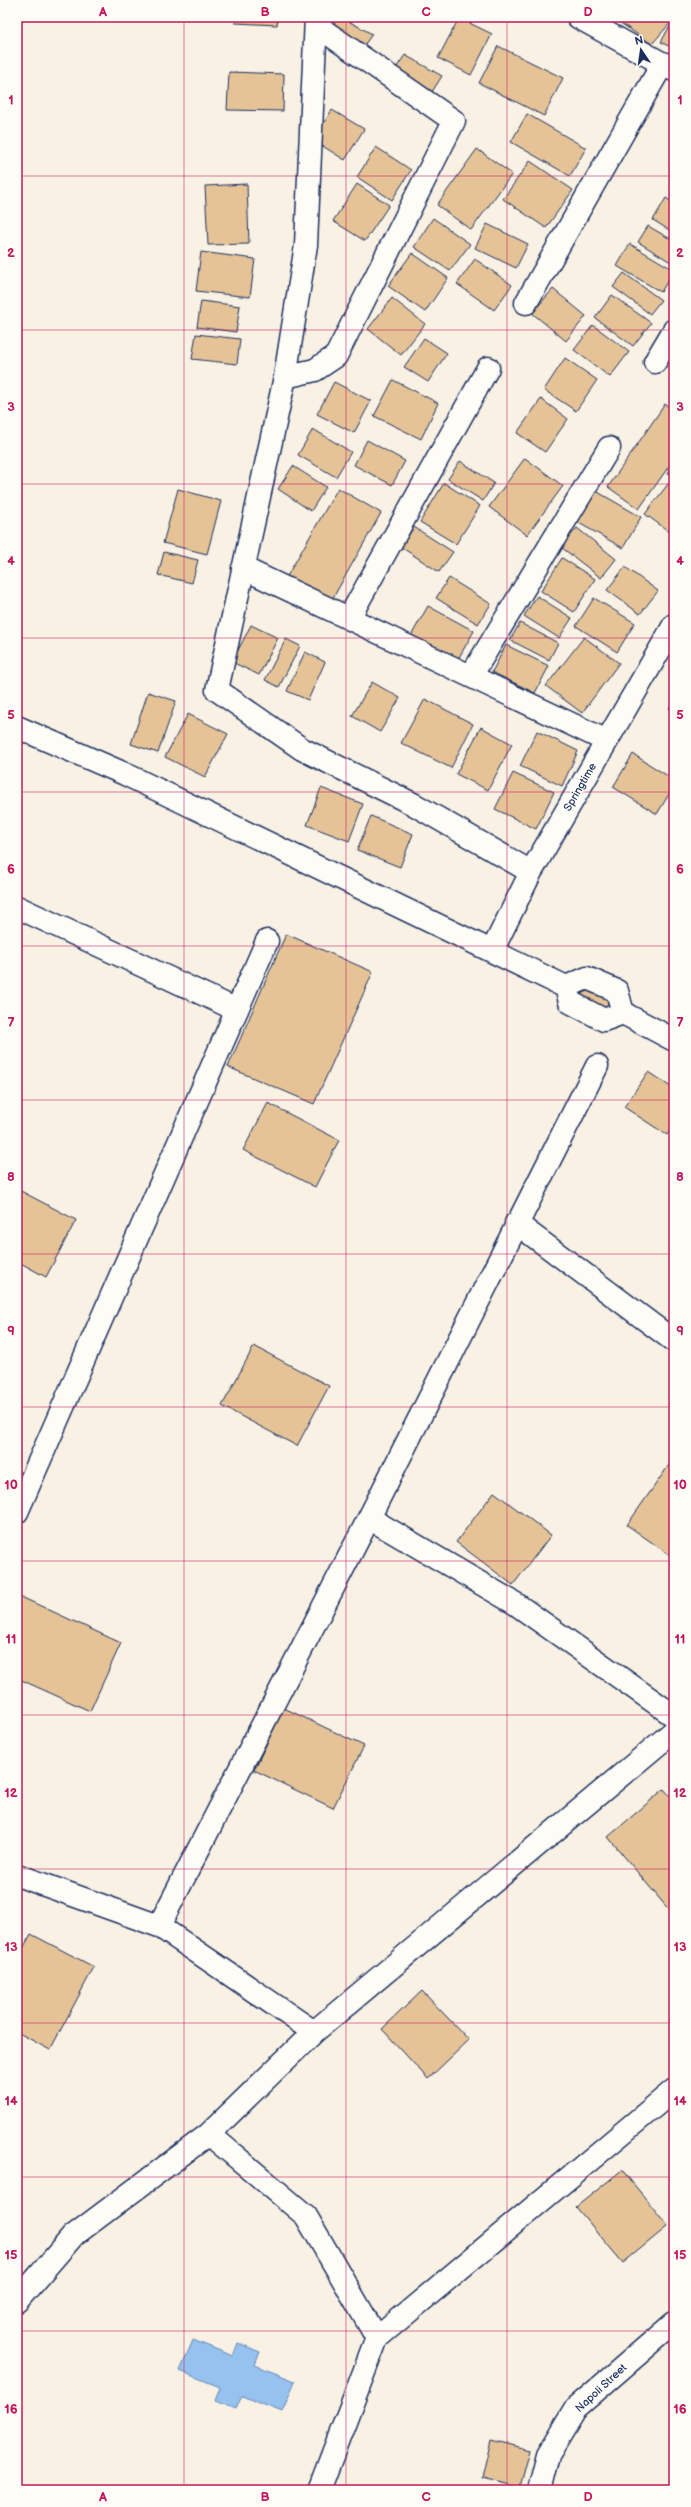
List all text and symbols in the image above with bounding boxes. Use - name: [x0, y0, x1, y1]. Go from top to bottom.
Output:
- text: A: [98, 4, 107, 20]
- text: B: [260, 4, 270, 20]
- text: C: [421, 4, 431, 20]
- text: D: [583, 4, 593, 20]
- north arrow: [621, 30, 661, 70]
- text: N: [633, 33, 644, 48]
- text: 1: [8, 92, 14, 108]
- text: 1: [677, 92, 683, 108]
- text: 2: [7, 245, 15, 261]
- text: 2: [676, 245, 684, 261]
- text: 3: [7, 399, 15, 415]
- text: 3: [676, 399, 684, 415]
- text: 4: [7, 553, 15, 569]
- text: 4: [676, 553, 684, 569]
- text: 5: [7, 707, 15, 723]
- text: 5: [676, 707, 684, 723]
- street label: Springtime: [561, 760, 599, 814]
- text: 6: [7, 861, 15, 877]
- text: 6: [676, 861, 684, 877]
- text: 7: [7, 1015, 15, 1031]
- text: 7: [676, 1015, 684, 1031]
- text: 8: [7, 1169, 15, 1185]
- text: 8: [676, 1169, 684, 1185]
- text: 9: [7, 1323, 15, 1339]
- text: 9: [676, 1323, 684, 1339]
- text: 10: [4, 1477, 18, 1493]
- text: 10: [673, 1477, 687, 1493]
- text: 11: [6, 1631, 16, 1647]
- text: 11: [675, 1631, 685, 1647]
- text: 12: [4, 1785, 18, 1801]
- text: 12: [673, 1785, 687, 1801]
- text: 13: [4, 1939, 18, 1955]
- text: 13: [673, 1939, 687, 1955]
- text: 14: [4, 2093, 18, 2109]
- text: 14: [673, 2093, 687, 2109]
- text: 15: [5, 2247, 18, 2263]
- text: 15: [674, 2247, 687, 2263]
- street label: Napoli Street: [573, 2361, 630, 2415]
- text: 16: [4, 2401, 18, 2417]
- text: 16: [673, 2401, 687, 2417]
- text: A: [98, 2489, 107, 2505]
- text: B: [260, 2489, 270, 2505]
- text: C: [421, 2489, 431, 2505]
- text: D: [583, 2489, 593, 2505]

